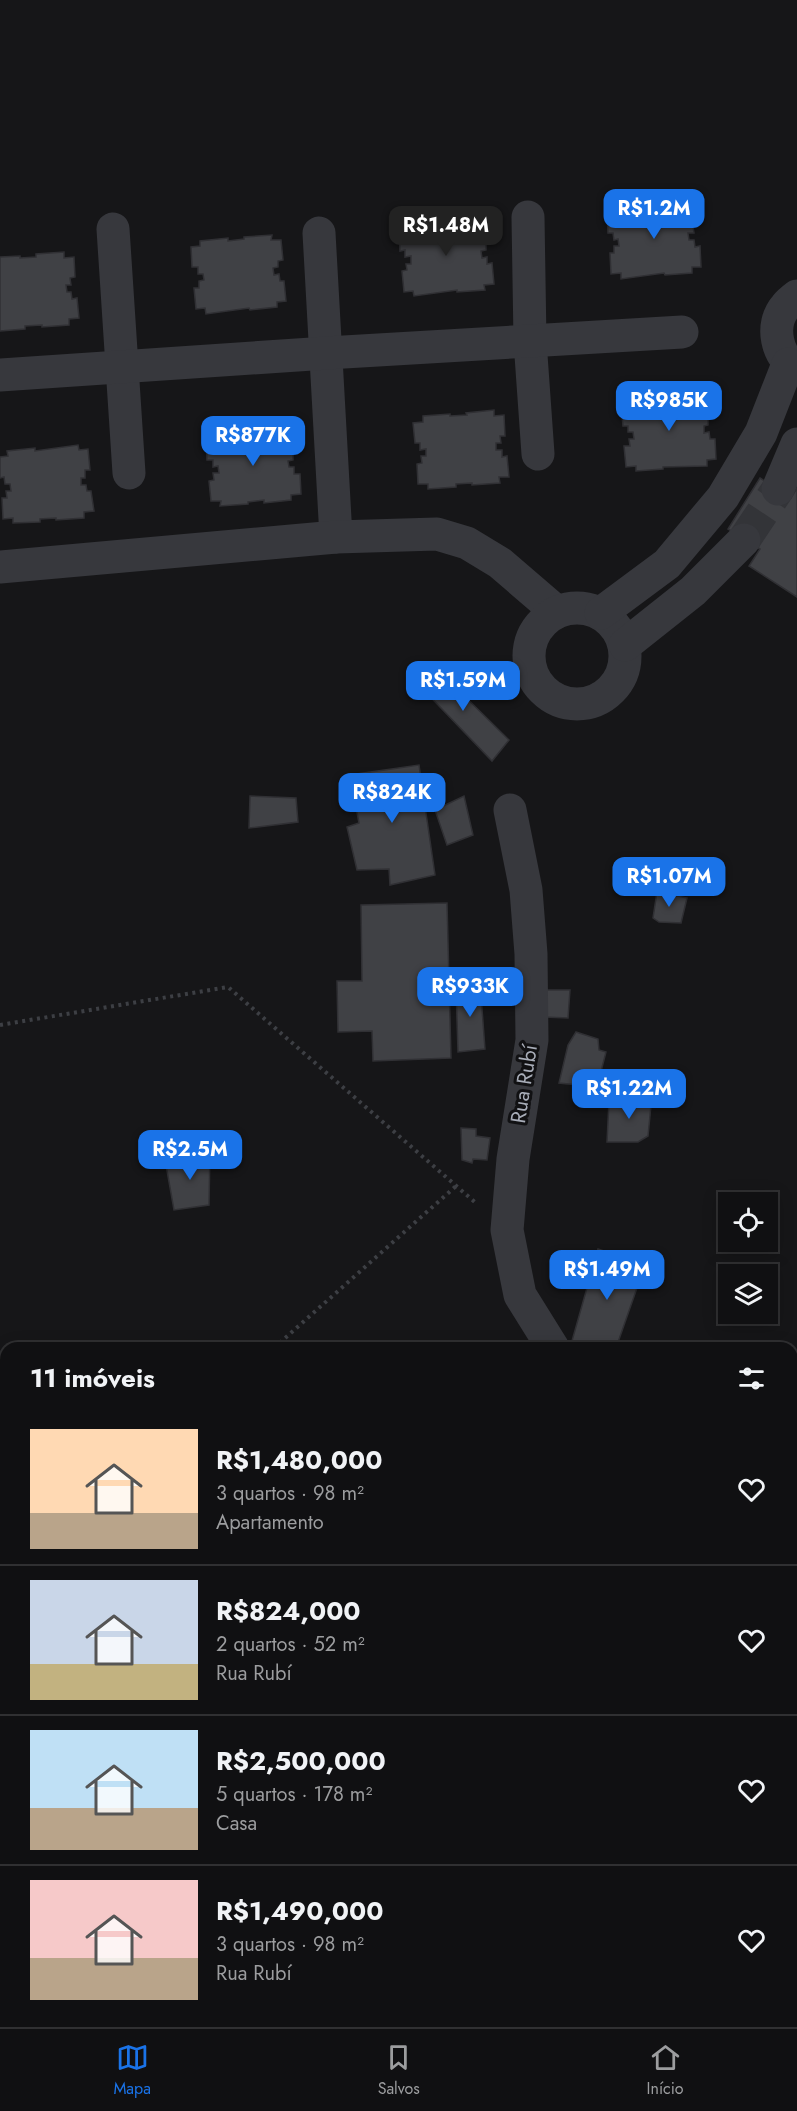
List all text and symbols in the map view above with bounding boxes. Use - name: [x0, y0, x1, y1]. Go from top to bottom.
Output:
- pin: R$1.2M: [605, 189, 703, 240]
- text: R$1.2M: [618, 194, 690, 223]
- pin: R$1.48M: [391, 206, 501, 257]
- text: R$1.48M: [403, 211, 489, 240]
- pin: R$985K: [620, 381, 718, 432]
- text: R$985K: [630, 386, 708, 415]
- pin: R$877K: [204, 416, 302, 467]
- text: R$877K: [215, 421, 291, 450]
- pin: R$1.59M: [408, 661, 518, 712]
- text: R$1.59M: [420, 666, 506, 695]
- pin: R$824K: [343, 773, 441, 824]
- text: R$824K: [353, 778, 431, 807]
- pin: R$1.07M: [614, 857, 724, 908]
- text: R$1.07M: [626, 862, 712, 891]
- pin: R$933K: [421, 967, 519, 1018]
- text: R$933K: [431, 972, 509, 1001]
- street label: Rua Rubí: [503, 1041, 545, 1126]
- pin: R$1.22M: [574, 1069, 684, 1120]
- text: R$1.22M: [586, 1074, 672, 1103]
- pin: R$2.5M: [141, 1130, 239, 1181]
- text: R$2.5M: [152, 1135, 228, 1164]
- map controls: [718, 1192, 778, 1324]
- button: locate: [718, 1192, 778, 1252]
- pin: R$1.49M: [552, 1250, 662, 1301]
- text: R$1.49M: [563, 1255, 651, 1284]
- button: layers: [718, 1264, 778, 1324]
- text: 11 imóveis: [30, 1359, 155, 1397]
- icon: filters: [735, 1362, 768, 1395]
- text: R$1,480,000: [216, 1441, 382, 1479]
- icon: home: [78, 1453, 150, 1525]
- icon: heart: [735, 1473, 768, 1506]
- text: 3 quartos · 98 m²: [216, 1479, 364, 1508]
- text: Apartamento: [216, 1508, 324, 1537]
- text: R$824,000: [216, 1592, 361, 1630]
- icon: home: [78, 1604, 150, 1676]
- icon: heart: [735, 1624, 768, 1657]
- text: 2 quartos · 52 m²: [216, 1630, 365, 1659]
- text: Rua Rubí: [216, 1659, 292, 1688]
- text: R$2,500,000: [216, 1742, 386, 1780]
- icon: home: [78, 1754, 150, 1826]
- icon: heart: [735, 1774, 768, 1807]
- text: 5 quartos · 178 m²: [216, 1780, 372, 1809]
- text: Casa: [216, 1809, 257, 1838]
- text: R$1,490,000: [216, 1892, 383, 1930]
- icon: home: [78, 1904, 150, 1976]
- icon: heart: [735, 1924, 768, 1957]
- text: 3 quartos · 98 m²: [216, 1930, 364, 1959]
- text: Rua Rubí: [216, 1959, 292, 1988]
- tab: Mapa: [113, 2041, 151, 2100]
- tab: Salvos: [378, 2041, 420, 2100]
- tab: Início: [647, 2041, 684, 2100]

